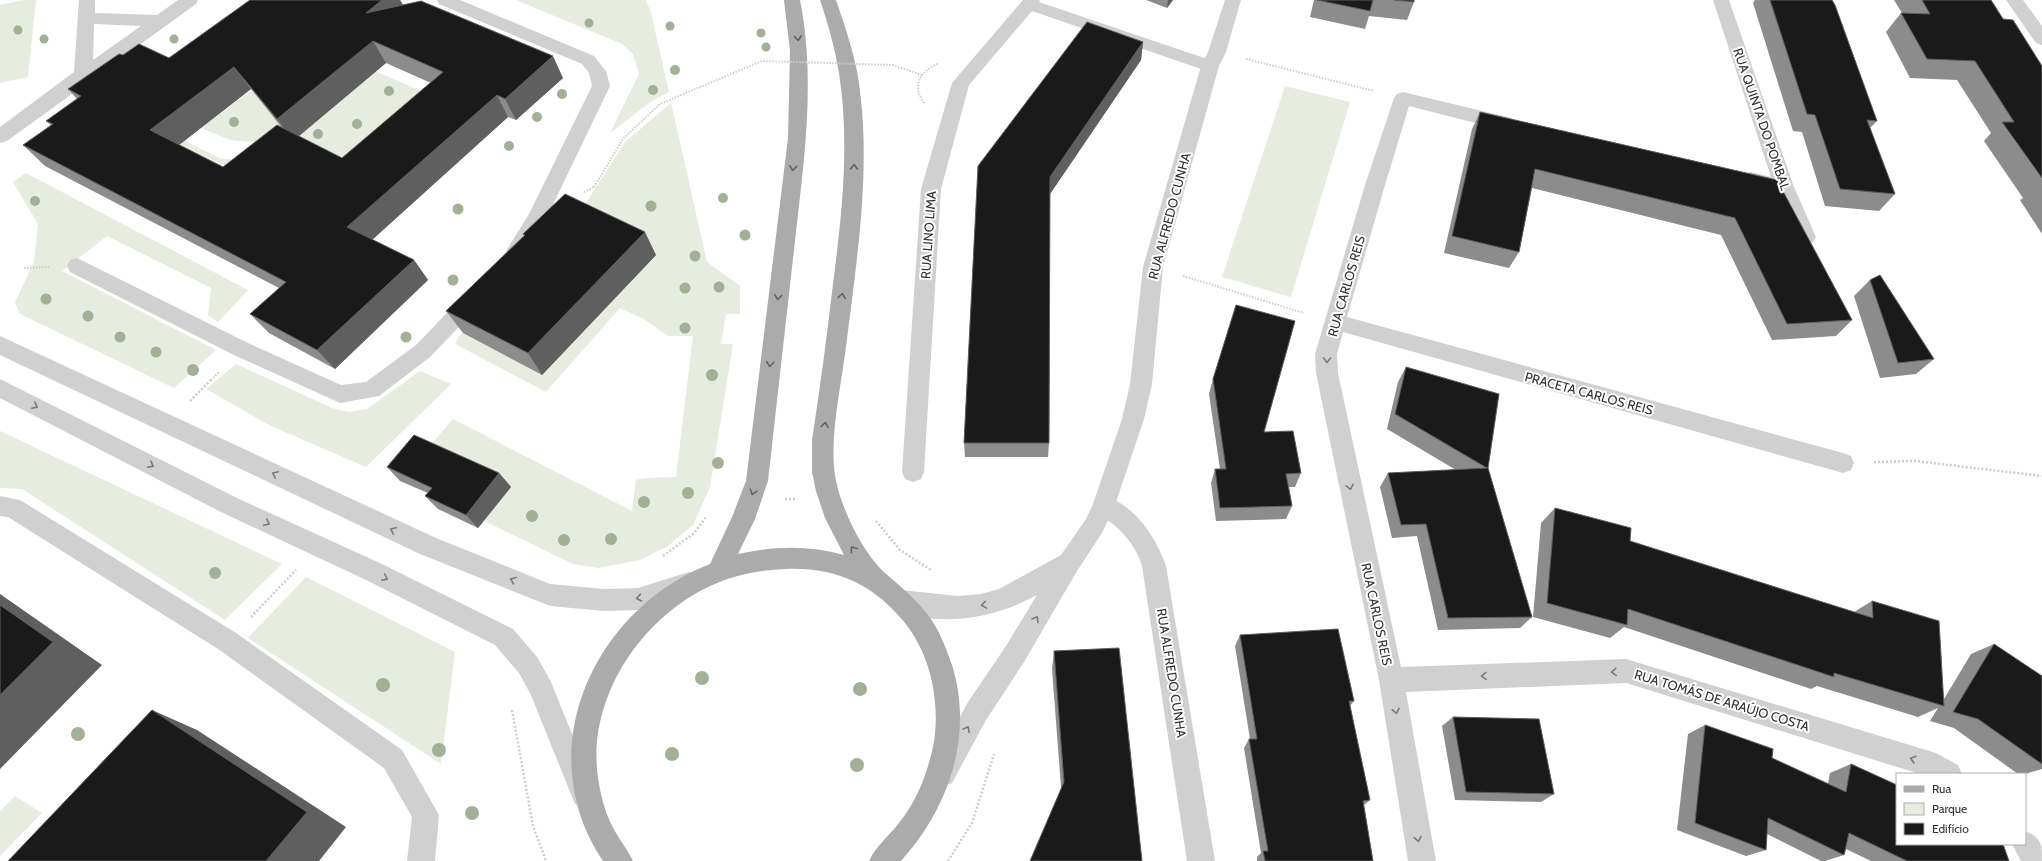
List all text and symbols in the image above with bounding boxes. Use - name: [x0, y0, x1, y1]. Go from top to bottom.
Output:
- one-way arrow: [793, 35, 802, 41]
- street label: RUA QUINTA DO POMBAL: [1730, 46, 1794, 193]
- street label: RUA ALFREDO CUNHA: [1144, 151, 1194, 281]
- one-way arrow: [849, 164, 858, 170]
- one-way arrow: [789, 165, 798, 171]
- street label: RUA LINO LIMA: [917, 190, 939, 280]
- street label: RUA CARLOS REIS: [1324, 233, 1368, 338]
- one-way arrow: [837, 293, 846, 299]
- one-way arrow: [774, 294, 783, 300]
- one-way arrow: [1322, 357, 1331, 363]
- one-way arrow: [766, 361, 775, 367]
- street label: PRACETA CARLOS REIS: [1523, 368, 1655, 418]
- one-way arrow: [31, 401, 38, 409]
- one-way arrow: [820, 422, 829, 428]
- one-way arrow: [146, 460, 154, 468]
- one-way arrow: [272, 471, 280, 479]
- one-way arrow: [1346, 484, 1354, 491]
- one-way arrow: [749, 489, 758, 496]
- one-way arrow: [263, 518, 270, 526]
- one-way arrow: [390, 527, 397, 535]
- one-way arrow: [851, 547, 858, 554]
- street label: RUA CARLOS REIS: [1358, 561, 1396, 667]
- one-way arrow: [381, 573, 388, 581]
- one-way arrow: [509, 577, 516, 585]
- one-way arrow: [636, 593, 643, 601]
- one-way arrow: [981, 600, 987, 609]
- street label: RUA ALFREDO CUNHA: [1154, 607, 1190, 739]
- one-way arrow: [1031, 616, 1038, 623]
- street label: RUA TOMÁS DE ARAÚJO COSTA: [1633, 665, 1812, 734]
- one-way arrow: [1611, 667, 1617, 676]
- one-way arrow: [1481, 672, 1487, 681]
- one-way arrow: [1391, 708, 1400, 714]
- one-way arrow: [963, 726, 970, 733]
- one-way arrow: [1910, 755, 1917, 764]
- legend: [1896, 773, 2026, 845]
- text: Rua: [1932, 781, 1951, 796]
- text: Parque: [1932, 801, 1967, 816]
- text: Edifício: [1932, 821, 1969, 836]
- one-way arrow: [1413, 836, 1422, 842]

